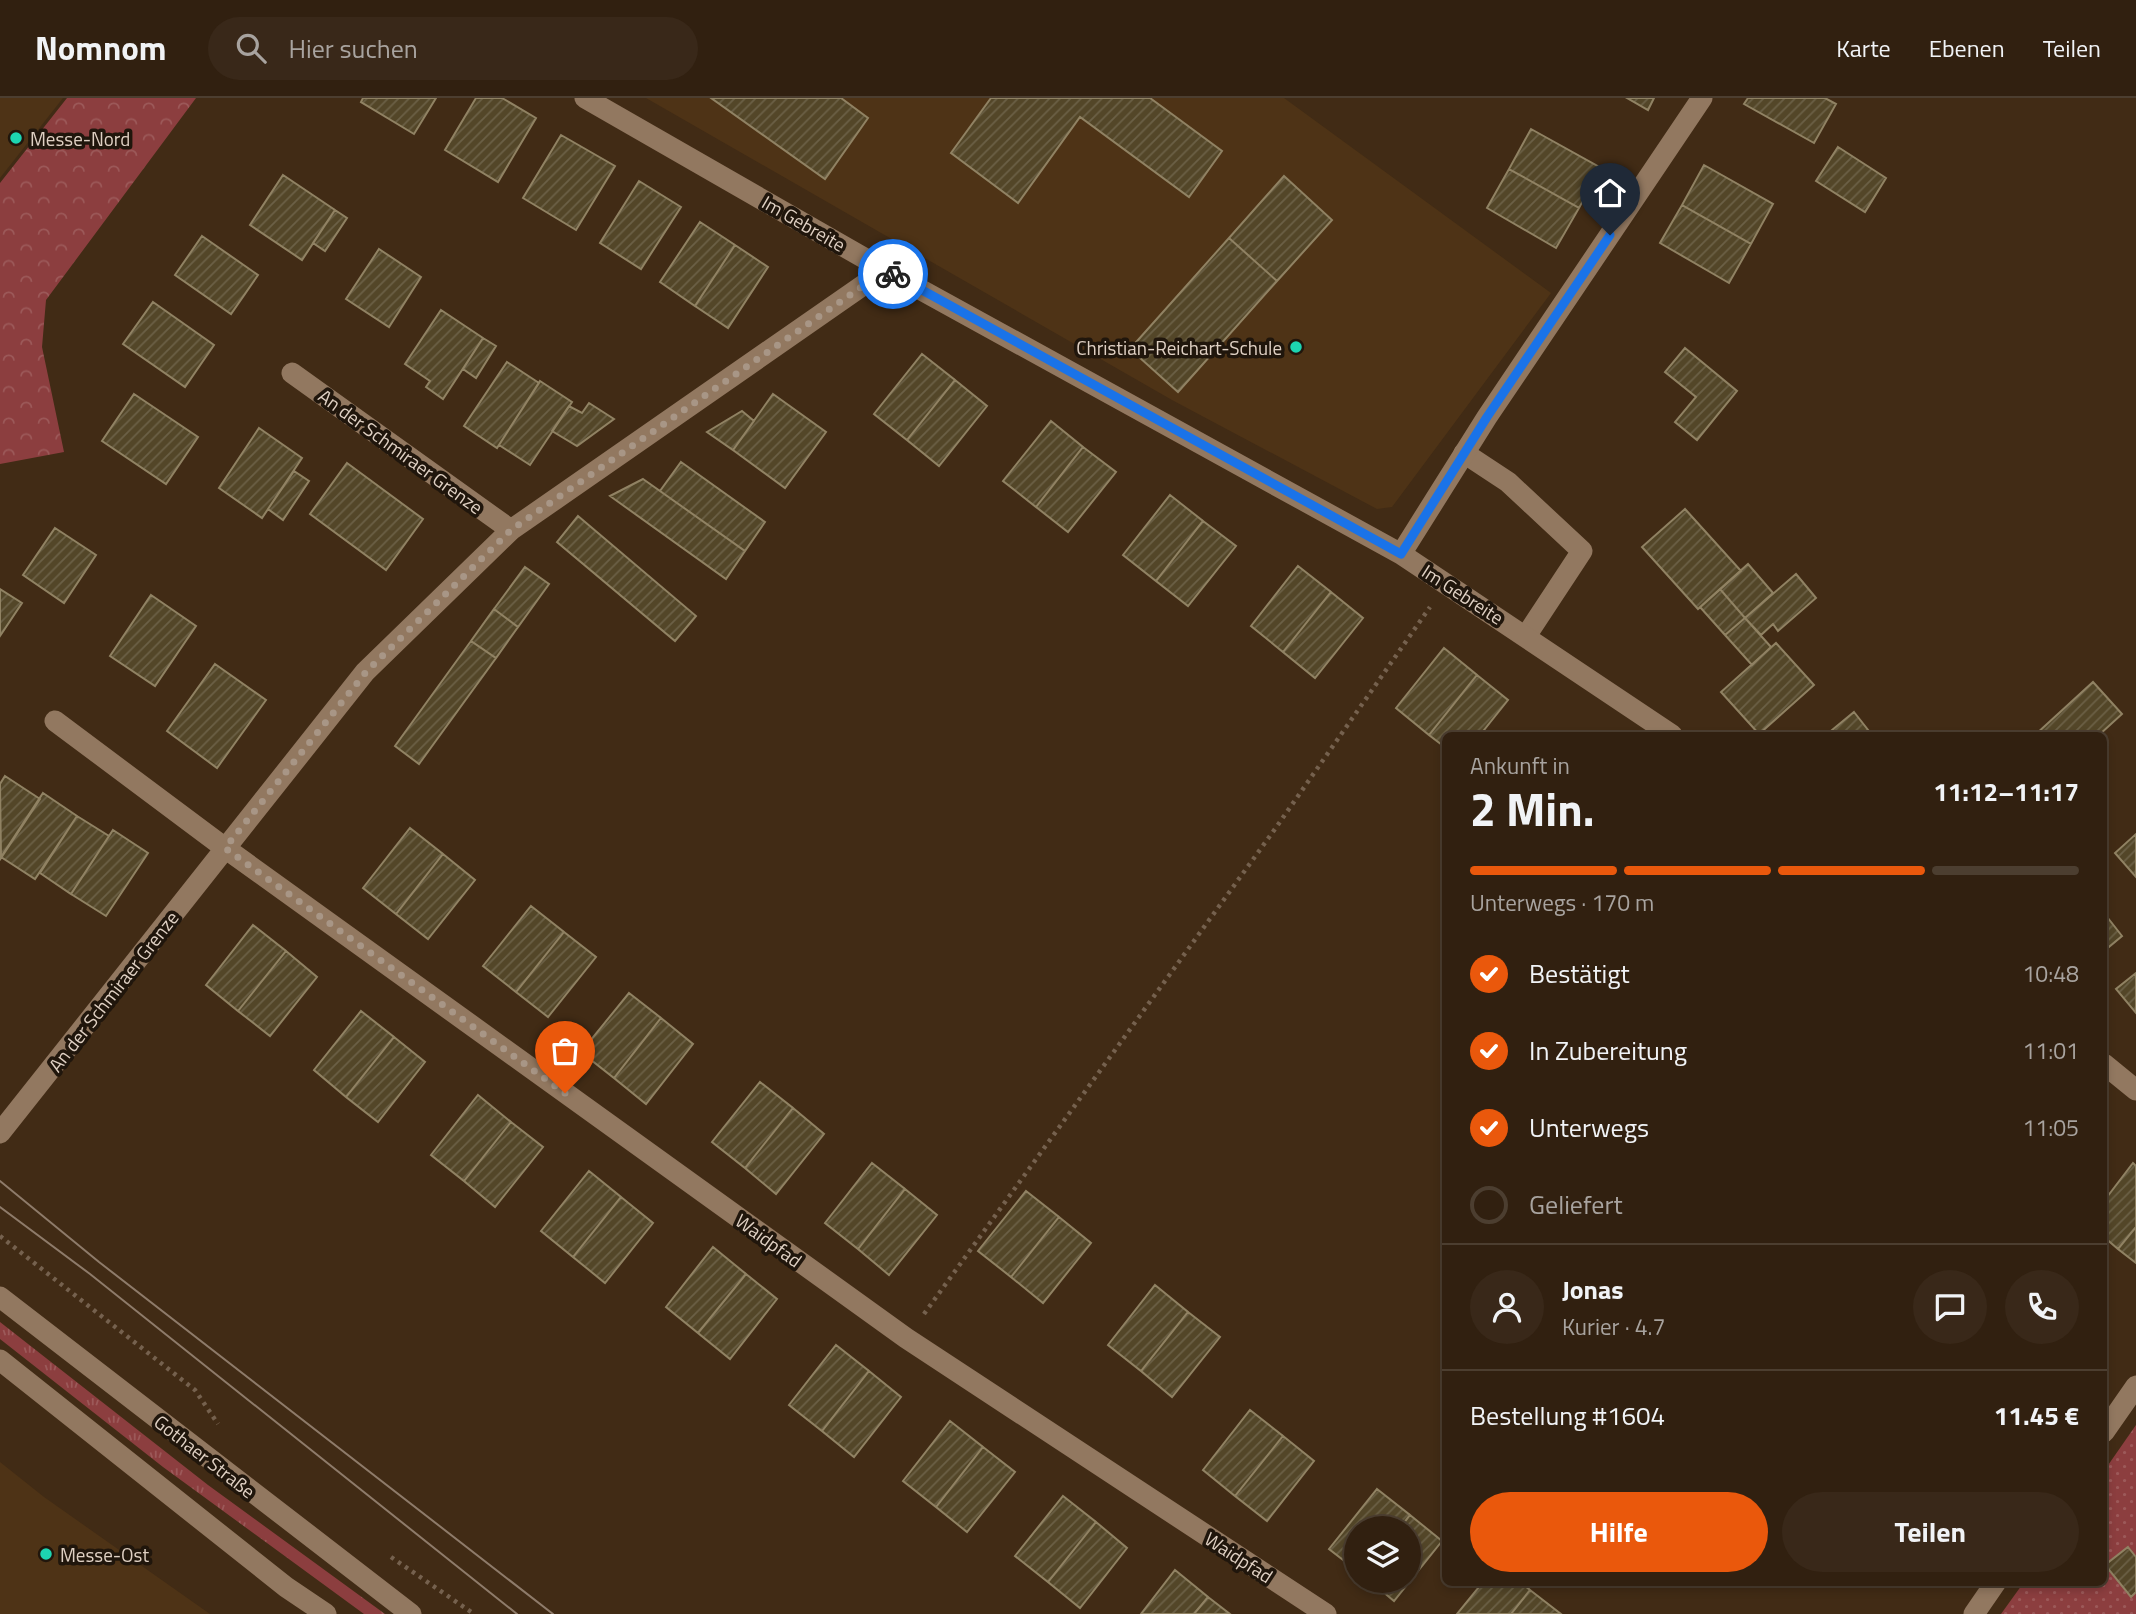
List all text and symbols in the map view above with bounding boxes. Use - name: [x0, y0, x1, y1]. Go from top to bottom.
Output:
- search box: [208, 17, 698, 80]
- text: Nomnom: [35, 23, 166, 73]
- icon: search: [232, 29, 270, 67]
- text: Hier suchen: [288, 29, 418, 68]
- text: Karte: [1836, 30, 1891, 66]
- text: Ebenen: [1929, 30, 2005, 66]
- text: Teilen: [2043, 30, 2101, 66]
- place label: Messe-Nord: [30, 124, 130, 153]
- marker: Messe-Nord: [8, 130, 24, 146]
- pin: [1580, 163, 1640, 235]
- icon: home: [1591, 174, 1629, 212]
- street label: Im Gebreite: [757, 187, 851, 259]
- courier: [858, 239, 928, 309]
- icon: bike: [874, 255, 912, 293]
- place label: Christian-Reichart-Schule: [1076, 333, 1282, 362]
- marker: Christian-Reichart-Schule: [1288, 339, 1304, 355]
- street label: An der Schmiraer Grenze: [313, 381, 489, 521]
- street label: Im Gebreite: [1416, 557, 1510, 631]
- text: Ankunft in: [1470, 748, 1570, 783]
- text: 11:12–11:17: [1933, 772, 2079, 811]
- text: 2 Min.: [1470, 774, 1594, 844]
- text: Unterwegs · 170 m: [1470, 885, 1654, 920]
- street label: An der Schmiraer Grenze: [41, 904, 185, 1078]
- text: Bestätigt: [1529, 954, 1630, 993]
- icon: check: [1470, 955, 1508, 993]
- text: 10:48: [2022, 956, 2079, 991]
- pin: [535, 1021, 595, 1093]
- text: In Zubereitung: [1529, 1031, 1687, 1070]
- icon: bag: [546, 1032, 584, 1070]
- icon: check: [1470, 1032, 1508, 1070]
- text: 11:01: [2022, 1033, 2079, 1068]
- text: Unterwegs: [1529, 1108, 1649, 1147]
- icon: check: [1470, 1109, 1508, 1147]
- text: 11:05: [2022, 1110, 2079, 1145]
- text: Geliefert: [1529, 1185, 1623, 1224]
- street label: Waidpfad: [730, 1206, 808, 1274]
- button: person: [1470, 1270, 1544, 1344]
- text: Jonas: [1562, 1270, 1624, 1309]
- button: chat: [1913, 1270, 1987, 1344]
- button: phone: [2005, 1270, 2079, 1344]
- text: Kurier · 4.7: [1562, 1309, 1665, 1344]
- text: Bestellung #1604: [1470, 1396, 1665, 1435]
- text: 11.45 €: [1994, 1396, 2079, 1435]
- street label: Gothaer Straße: [148, 1407, 262, 1505]
- button: Hilfe: [1470, 1492, 1768, 1572]
- button: Teilen: [1782, 1492, 2079, 1572]
- map controls: [1344, 1516, 1421, 1593]
- button: layers: [1344, 1516, 1421, 1593]
- street label: Waidpfad: [1199, 1524, 1279, 1590]
- place label: Messe-Ost: [60, 1540, 149, 1569]
- marker: Messe-Ost: [38, 1546, 54, 1562]

